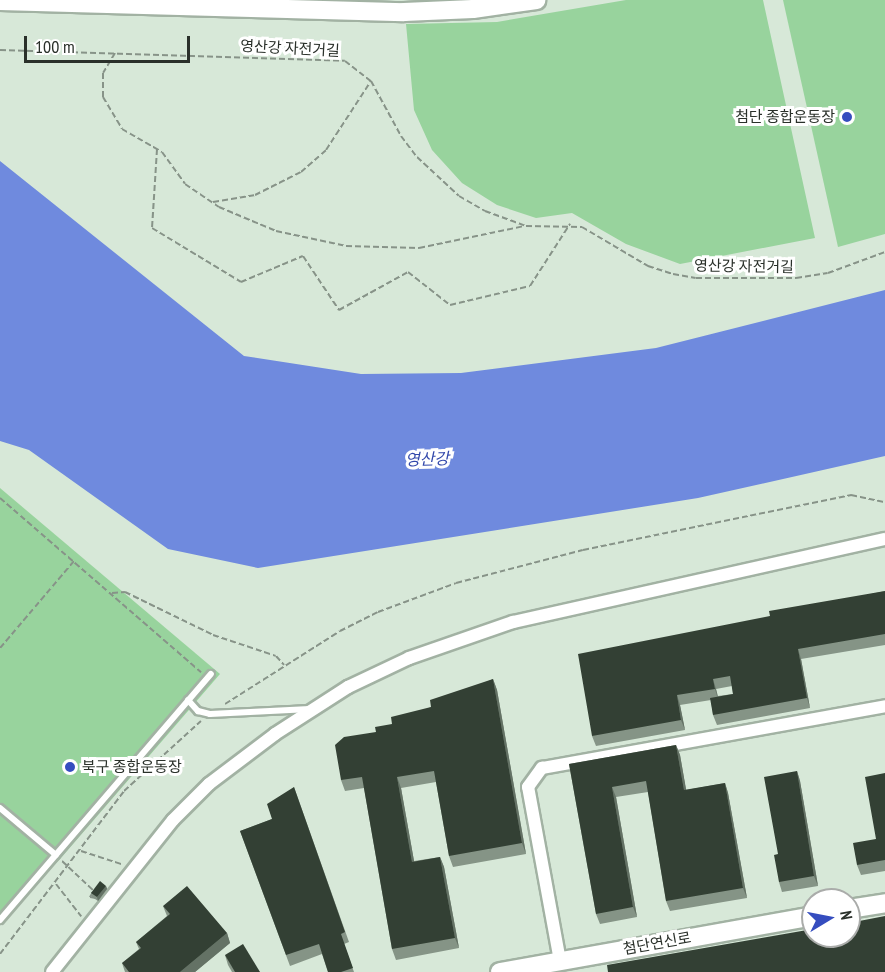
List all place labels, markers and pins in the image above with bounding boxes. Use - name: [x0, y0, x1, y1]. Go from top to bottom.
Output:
- place label: 첨단 종합운동장: [735, 108, 835, 126]
- marker: 첨단 종합운동장: [840, 110, 854, 124]
- place label: 북구 종합운동장: [82, 758, 182, 776]
- marker: 북구 종합운동장: [63, 760, 77, 774]

